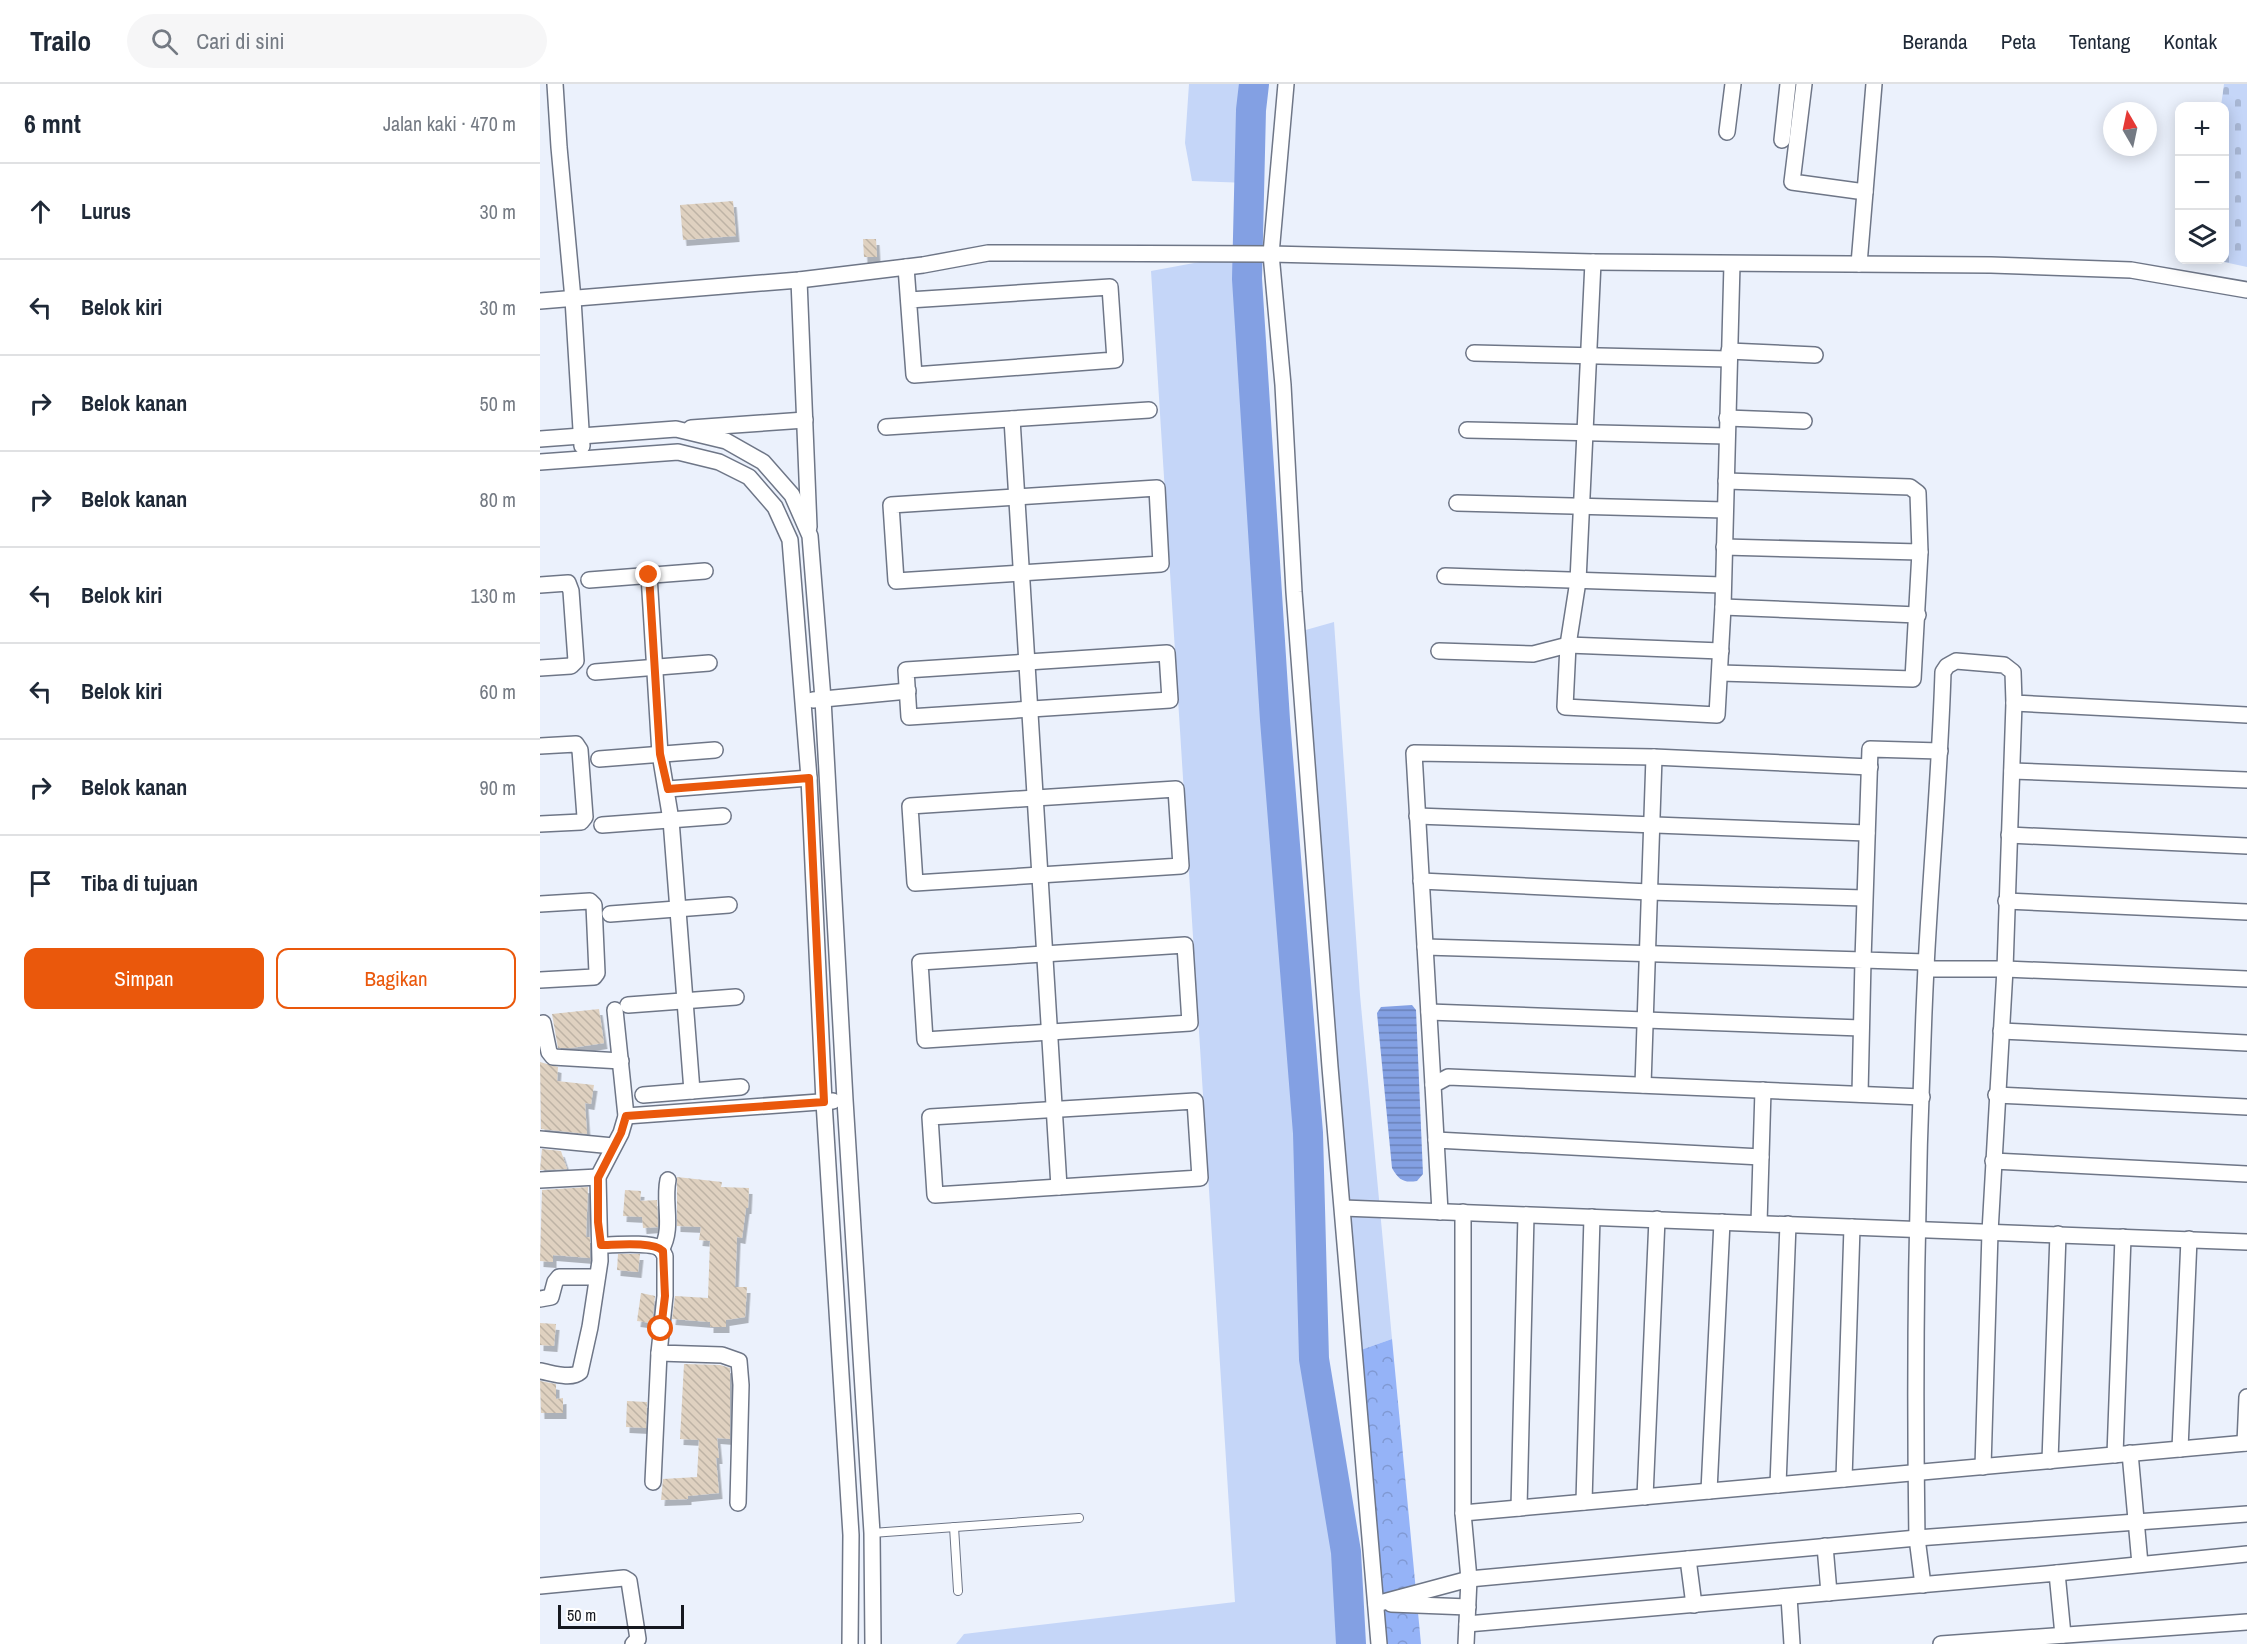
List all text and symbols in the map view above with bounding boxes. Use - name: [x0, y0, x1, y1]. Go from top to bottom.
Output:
- search box: [127, 14, 547, 68]
- text: Trailo: [30, 22, 91, 60]
- icon: search: [148, 25, 181, 58]
- text: Cari di sini: [196, 26, 285, 56]
- text: Beranda: [1903, 27, 1968, 56]
- text: Peta: [2001, 27, 2036, 56]
- text: Tentang: [2069, 27, 2130, 56]
- text: Kontak: [2163, 27, 2217, 56]
- north arrow: [2103, 102, 2157, 156]
- map controls: [2175, 102, 2229, 264]
- button: +: [2175, 102, 2229, 156]
- text: 6 mnt: [24, 106, 81, 141]
- text: Jalan kaki · 470 m: [383, 110, 516, 137]
- button: −: [2175, 156, 2229, 210]
- icon: ahead: [24, 195, 57, 228]
- text: Lurus: [81, 196, 131, 226]
- text: 30 m: [480, 198, 516, 225]
- button: layers: [2175, 210, 2229, 264]
- icon: left: [24, 291, 57, 324]
- text: Belok kiri: [81, 292, 162, 322]
- text: 30 m: [480, 294, 516, 321]
- icon: right: [24, 387, 57, 420]
- text: Belok kanan: [81, 388, 187, 418]
- text: 50 m: [480, 390, 516, 417]
- icon: right: [24, 483, 57, 516]
- text: Belok kanan: [81, 484, 187, 514]
- text: 80 m: [480, 486, 516, 513]
- route end: [635, 561, 661, 587]
- icon: left: [24, 579, 57, 612]
- text: Belok kiri: [81, 580, 162, 610]
- text: 130 m: [470, 582, 516, 609]
- icon: left: [24, 675, 57, 708]
- text: Belok kiri: [81, 676, 162, 706]
- text: 60 m: [480, 678, 516, 705]
- icon: right: [24, 771, 57, 804]
- text: Belok kanan: [81, 772, 187, 802]
- text: 90 m: [480, 774, 516, 801]
- icon: arrive: [24, 867, 57, 900]
- text: Tiba di tujuan: [81, 868, 198, 898]
- button: Simpan: [24, 948, 264, 1009]
- button: Bagikan: [276, 948, 516, 1009]
- route start: [647, 1315, 673, 1341]
- scale bar: [558, 1602, 684, 1630]
- text: 50 m: [567, 1604, 596, 1626]

